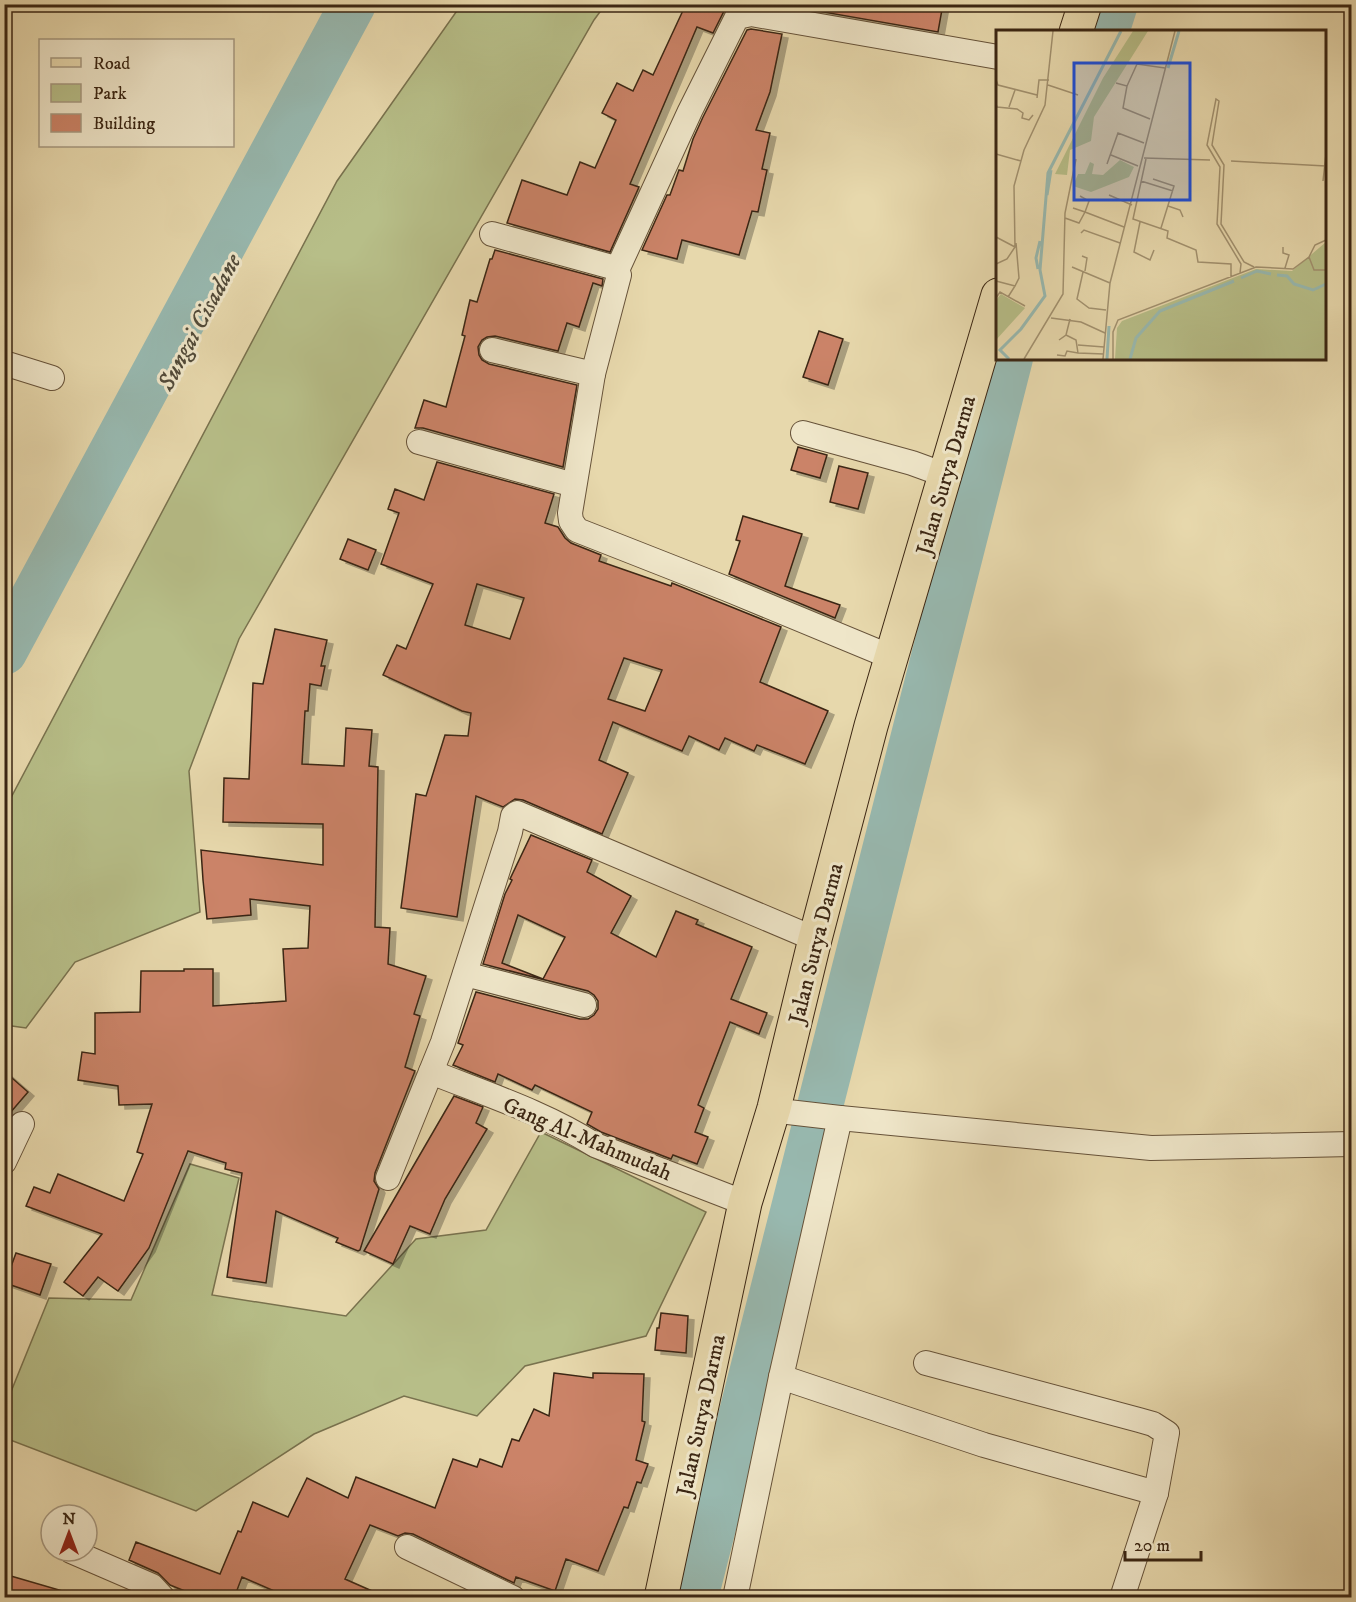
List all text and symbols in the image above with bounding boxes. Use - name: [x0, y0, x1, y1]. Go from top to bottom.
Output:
- inset map: [996, 30, 1326, 360]
- legend: [39, 39, 234, 147]
- text: Road: [93, 53, 130, 75]
- text: Park: [93, 83, 127, 105]
- text: Building: [93, 113, 155, 135]
- water label: Sungai Cisadane: [151, 248, 249, 397]
- street label: Jalan Surya Darma: [910, 392, 982, 560]
- street label: Jalan Surya Darma: [783, 860, 850, 1028]
- street label: Gang Al-Mahmudah: [499, 1092, 676, 1187]
- street label: Jalan Surya Darma: [671, 1331, 732, 1501]
- north arrow: [39, 1503, 99, 1563]
- text: N: [62, 1509, 76, 1529]
- scale bar: [1125, 1524, 1202, 1562]
- text: 20 m: [1134, 1535, 1170, 1557]

